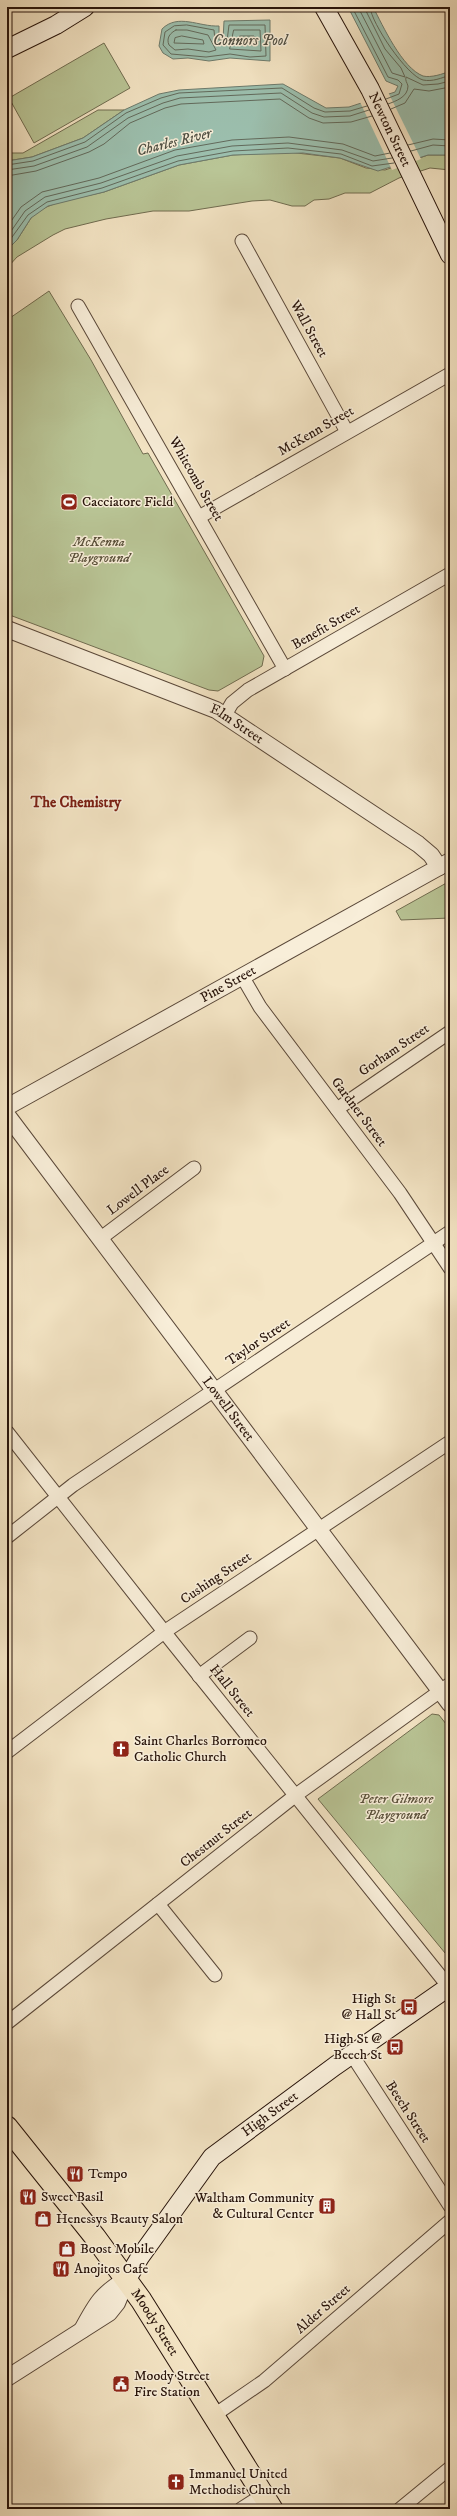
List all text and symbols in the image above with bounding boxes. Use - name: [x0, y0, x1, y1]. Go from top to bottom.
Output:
- water label: Connors Pool: [213, 31, 289, 50]
- street label: Newton Street: [364, 89, 415, 170]
- water label: Charles River: [135, 123, 215, 160]
- street label: Wall Street: [286, 296, 332, 361]
- street label: McKenn Street: [275, 402, 358, 460]
- street label: Whitcomb Street: [164, 433, 228, 525]
- sports icon: Cacciatore Field: [59, 492, 79, 512]
- place label: Cacciatore Field: [82, 493, 173, 511]
- park label: McKenna Playground: [68, 533, 132, 567]
- street label: Benefit Street: [288, 600, 364, 654]
- street label: Elm Street: [208, 700, 267, 748]
- district label: The Chemistry: [30, 793, 122, 812]
- street label: Pine Street: [197, 961, 260, 1007]
- street label: Gorham Street: [355, 1019, 433, 1080]
- street label: Gardner Street: [327, 1074, 391, 1151]
- street label: Lowell Place: [103, 1161, 173, 1219]
- street label: Taylor Street: [222, 1314, 294, 1370]
- street label: Lowell Street: [198, 1373, 259, 1445]
- street label: Cushing Street: [177, 1547, 255, 1608]
- street label: Hall Street: [205, 1661, 259, 1721]
- place label: Saint Charles Borromeo Catholic Church: [134, 1732, 267, 1766]
- church icon: Saint Charles Borromeo Catholic Church: [111, 1739, 131, 1759]
- park label: Peter Gilmore Playground: [359, 1790, 434, 1824]
- street label: Chestnut Street: [177, 1804, 256, 1872]
- place label: High St @ Hall St: [341, 1990, 397, 2024]
- bus stop icon: High St @ Hall St: [399, 1997, 419, 2017]
- place label: High St @ Beech St: [324, 2030, 383, 2064]
- bus stop icon: High St @ Beech St: [385, 2037, 405, 2057]
- street label: Beech Street: [381, 2078, 435, 2147]
- street label: High Street: [238, 2087, 302, 2141]
- restaurant icon: Tempo: [65, 2164, 85, 2184]
- place label: Tempo: [88, 2165, 128, 2183]
- restaurant icon: Sweet Basil: [18, 2187, 38, 2207]
- place label: Sweet Basil: [41, 2188, 104, 2206]
- place label: Waltham Community & Cultural Center: [194, 2189, 315, 2223]
- building icon: Waltham Community & Cultural Center: [317, 2196, 337, 2216]
- shop icon: Henessys Beauty Salon: [33, 2209, 53, 2229]
- place label: Henessys Beauty Salon: [56, 2210, 184, 2228]
- shop icon: Boost Mobile: [57, 2239, 77, 2259]
- place label: Boost Mobile: [80, 2240, 154, 2258]
- restaurant icon: Anojitos Cafe: [51, 2259, 71, 2279]
- place label: Anojitos Cafe: [74, 2260, 149, 2278]
- street label: Alder Street: [292, 2280, 355, 2338]
- street label: Moody Street: [127, 2285, 183, 2360]
- place label: Moody Street Fire Station: [134, 2367, 210, 2401]
- public building icon: Moody Street Fire Station: [111, 2374, 131, 2394]
- place label: Immanuel United Methodist Church: [189, 2465, 291, 2499]
- church icon: Immanuel United Methodist Church: [166, 2472, 186, 2492]

